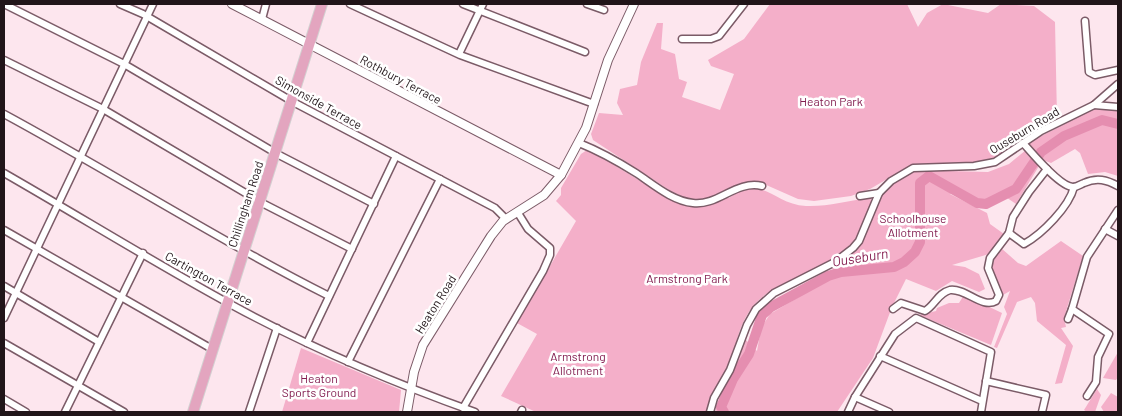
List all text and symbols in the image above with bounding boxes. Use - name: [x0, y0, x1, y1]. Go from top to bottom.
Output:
- street label: Rothbury Terrace: [358, 52, 444, 106]
- street label: Simonside Terrace: [273, 72, 365, 132]
- park label: Heaton Park: [799, 94, 863, 108]
- street label: Ouseburn Road: [987, 104, 1061, 156]
- street label: Chillingham Road: [224, 159, 266, 249]
- park label: Schoolhouse Allotment: [879, 211, 947, 239]
- water label: Ouseburn: [831, 244, 889, 270]
- street label: Cartington Terrace: [163, 248, 255, 308]
- park label: Armstrong Park: [646, 271, 728, 285]
- street label: Heaton Road: [411, 272, 459, 336]
- park label: Armstrong Allotment: [550, 349, 606, 377]
- park label: Heaton Sports Ground: [282, 371, 356, 399]

